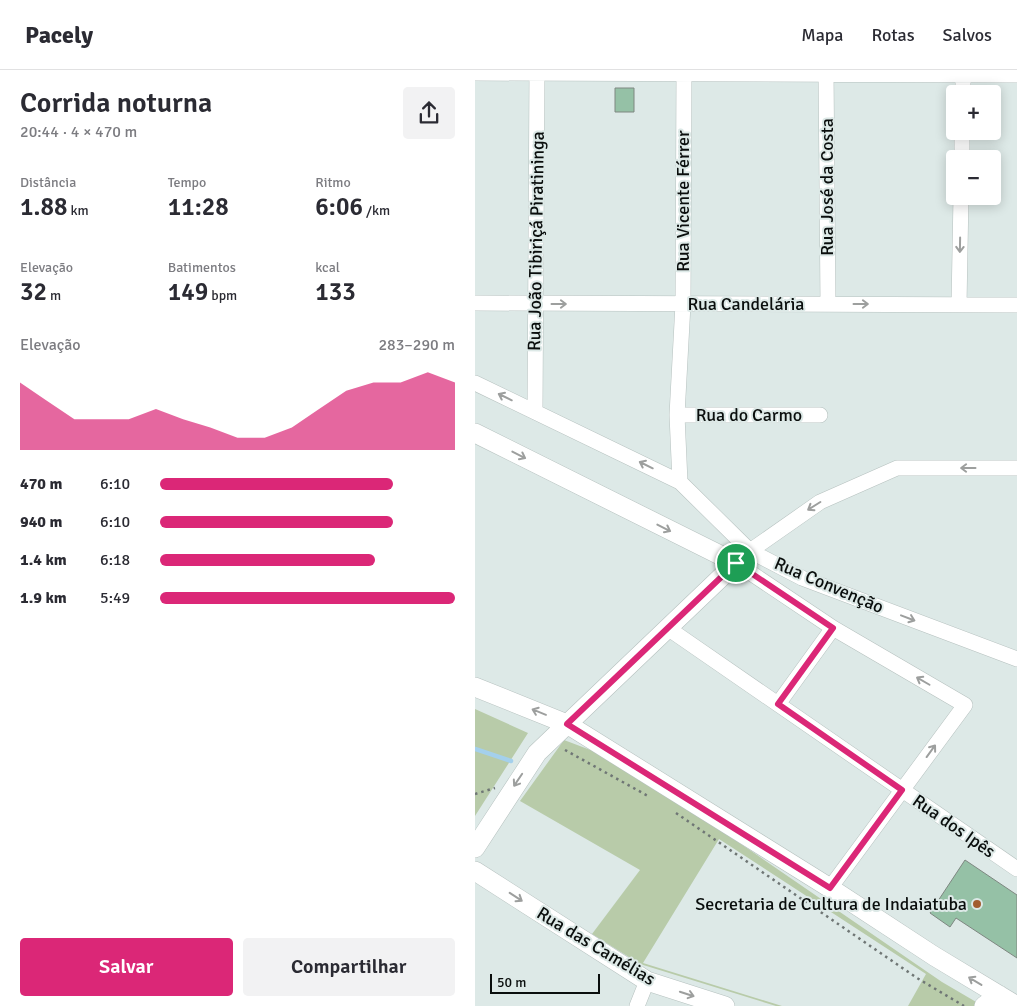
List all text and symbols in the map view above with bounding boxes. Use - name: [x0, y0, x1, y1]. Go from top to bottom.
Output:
- text: Pacely: [25, 20, 93, 50]
- text: Mapa: [801, 24, 844, 46]
- text: Rotas: [872, 24, 915, 46]
- text: Salvos: [943, 24, 992, 46]
- map controls: [946, 85, 1001, 205]
- button: +: [946, 85, 1001, 140]
- text: Corrida noturna: [20, 86, 212, 120]
- button: share: [403, 87, 455, 139]
- street label: Rua José da Costa: [816, 118, 838, 256]
- text: 20:44 · 4 × 470 m: [20, 122, 137, 142]
- street label: Rua Vicente Férrer: [672, 130, 694, 272]
- street label: Rua João Tibiriçá Piratininga: [523, 131, 549, 351]
- button: −: [946, 150, 1001, 205]
- text: Distância: [20, 174, 76, 191]
- text: Tempo: [168, 174, 206, 191]
- text: Ritmo: [315, 174, 351, 191]
- text: 1.88: [20, 191, 67, 222]
- text: 11:28: [168, 191, 229, 222]
- text: 6:06: [315, 191, 363, 222]
- text: km: [67, 202, 89, 219]
- text: /km: [363, 202, 390, 219]
- one-way arrow: [955, 236, 965, 253]
- text: Elevação: [20, 259, 73, 276]
- text: Batimentos: [168, 259, 236, 276]
- text: kcal: [315, 259, 340, 276]
- text: 32: [20, 276, 47, 307]
- text: 149: [168, 276, 208, 307]
- text: 133: [315, 276, 356, 307]
- text: m: [47, 287, 61, 304]
- text: bpm: [208, 287, 237, 304]
- street label: Rua Candelária: [688, 293, 804, 315]
- one-way arrow: [550, 299, 566, 309]
- one-way arrow: [852, 299, 869, 309]
- text: Elevação: [20, 335, 81, 355]
- text: 283–290 m: [378, 335, 455, 355]
- one-way arrow: [498, 392, 513, 401]
- street label: Rua do Carmo: [696, 404, 802, 426]
- one-way arrow: [511, 450, 526, 460]
- one-way arrow: [639, 460, 654, 470]
- one-way arrow: [961, 463, 977, 473]
- text: 470 m: [20, 474, 62, 494]
- text: 6:10: [100, 474, 130, 494]
- one-way arrow: [807, 501, 821, 511]
- text: 940 m: [20, 512, 62, 532]
- text: 6:10: [100, 512, 130, 532]
- one-way arrow: [656, 523, 671, 533]
- pin: [715, 542, 757, 584]
- icon: arrive: [722, 549, 750, 577]
- text: 1.4 km: [20, 550, 67, 570]
- text: 6:18: [100, 550, 130, 570]
- street label: Rua Convenção: [771, 552, 887, 618]
- text: 1.9 km: [20, 588, 67, 608]
- text: 5:49: [100, 588, 130, 608]
- one-way arrow: [900, 614, 915, 623]
- one-way arrow: [916, 675, 930, 685]
- one-way arrow: [532, 707, 547, 717]
- one-way arrow: [926, 744, 936, 758]
- one-way arrow: [513, 772, 523, 786]
- street label: Rua dos Ipês: [908, 790, 1000, 863]
- one-way arrow: [509, 892, 523, 903]
- place label: Secretaria de Cultura de Indaiatuba: [695, 893, 967, 915]
- marker: Secretaria de Cultura de Indaiatuba: [971, 898, 983, 910]
- street label: Rua das Camélias: [533, 902, 659, 990]
- button: Salvar: [20, 938, 233, 996]
- button: Compartilhar: [243, 938, 455, 996]
- scale bar: [490, 971, 600, 994]
- text: 50 m: [497, 974, 526, 991]
- one-way arrow: [969, 975, 983, 985]
- one-way arrow: [679, 990, 694, 999]

